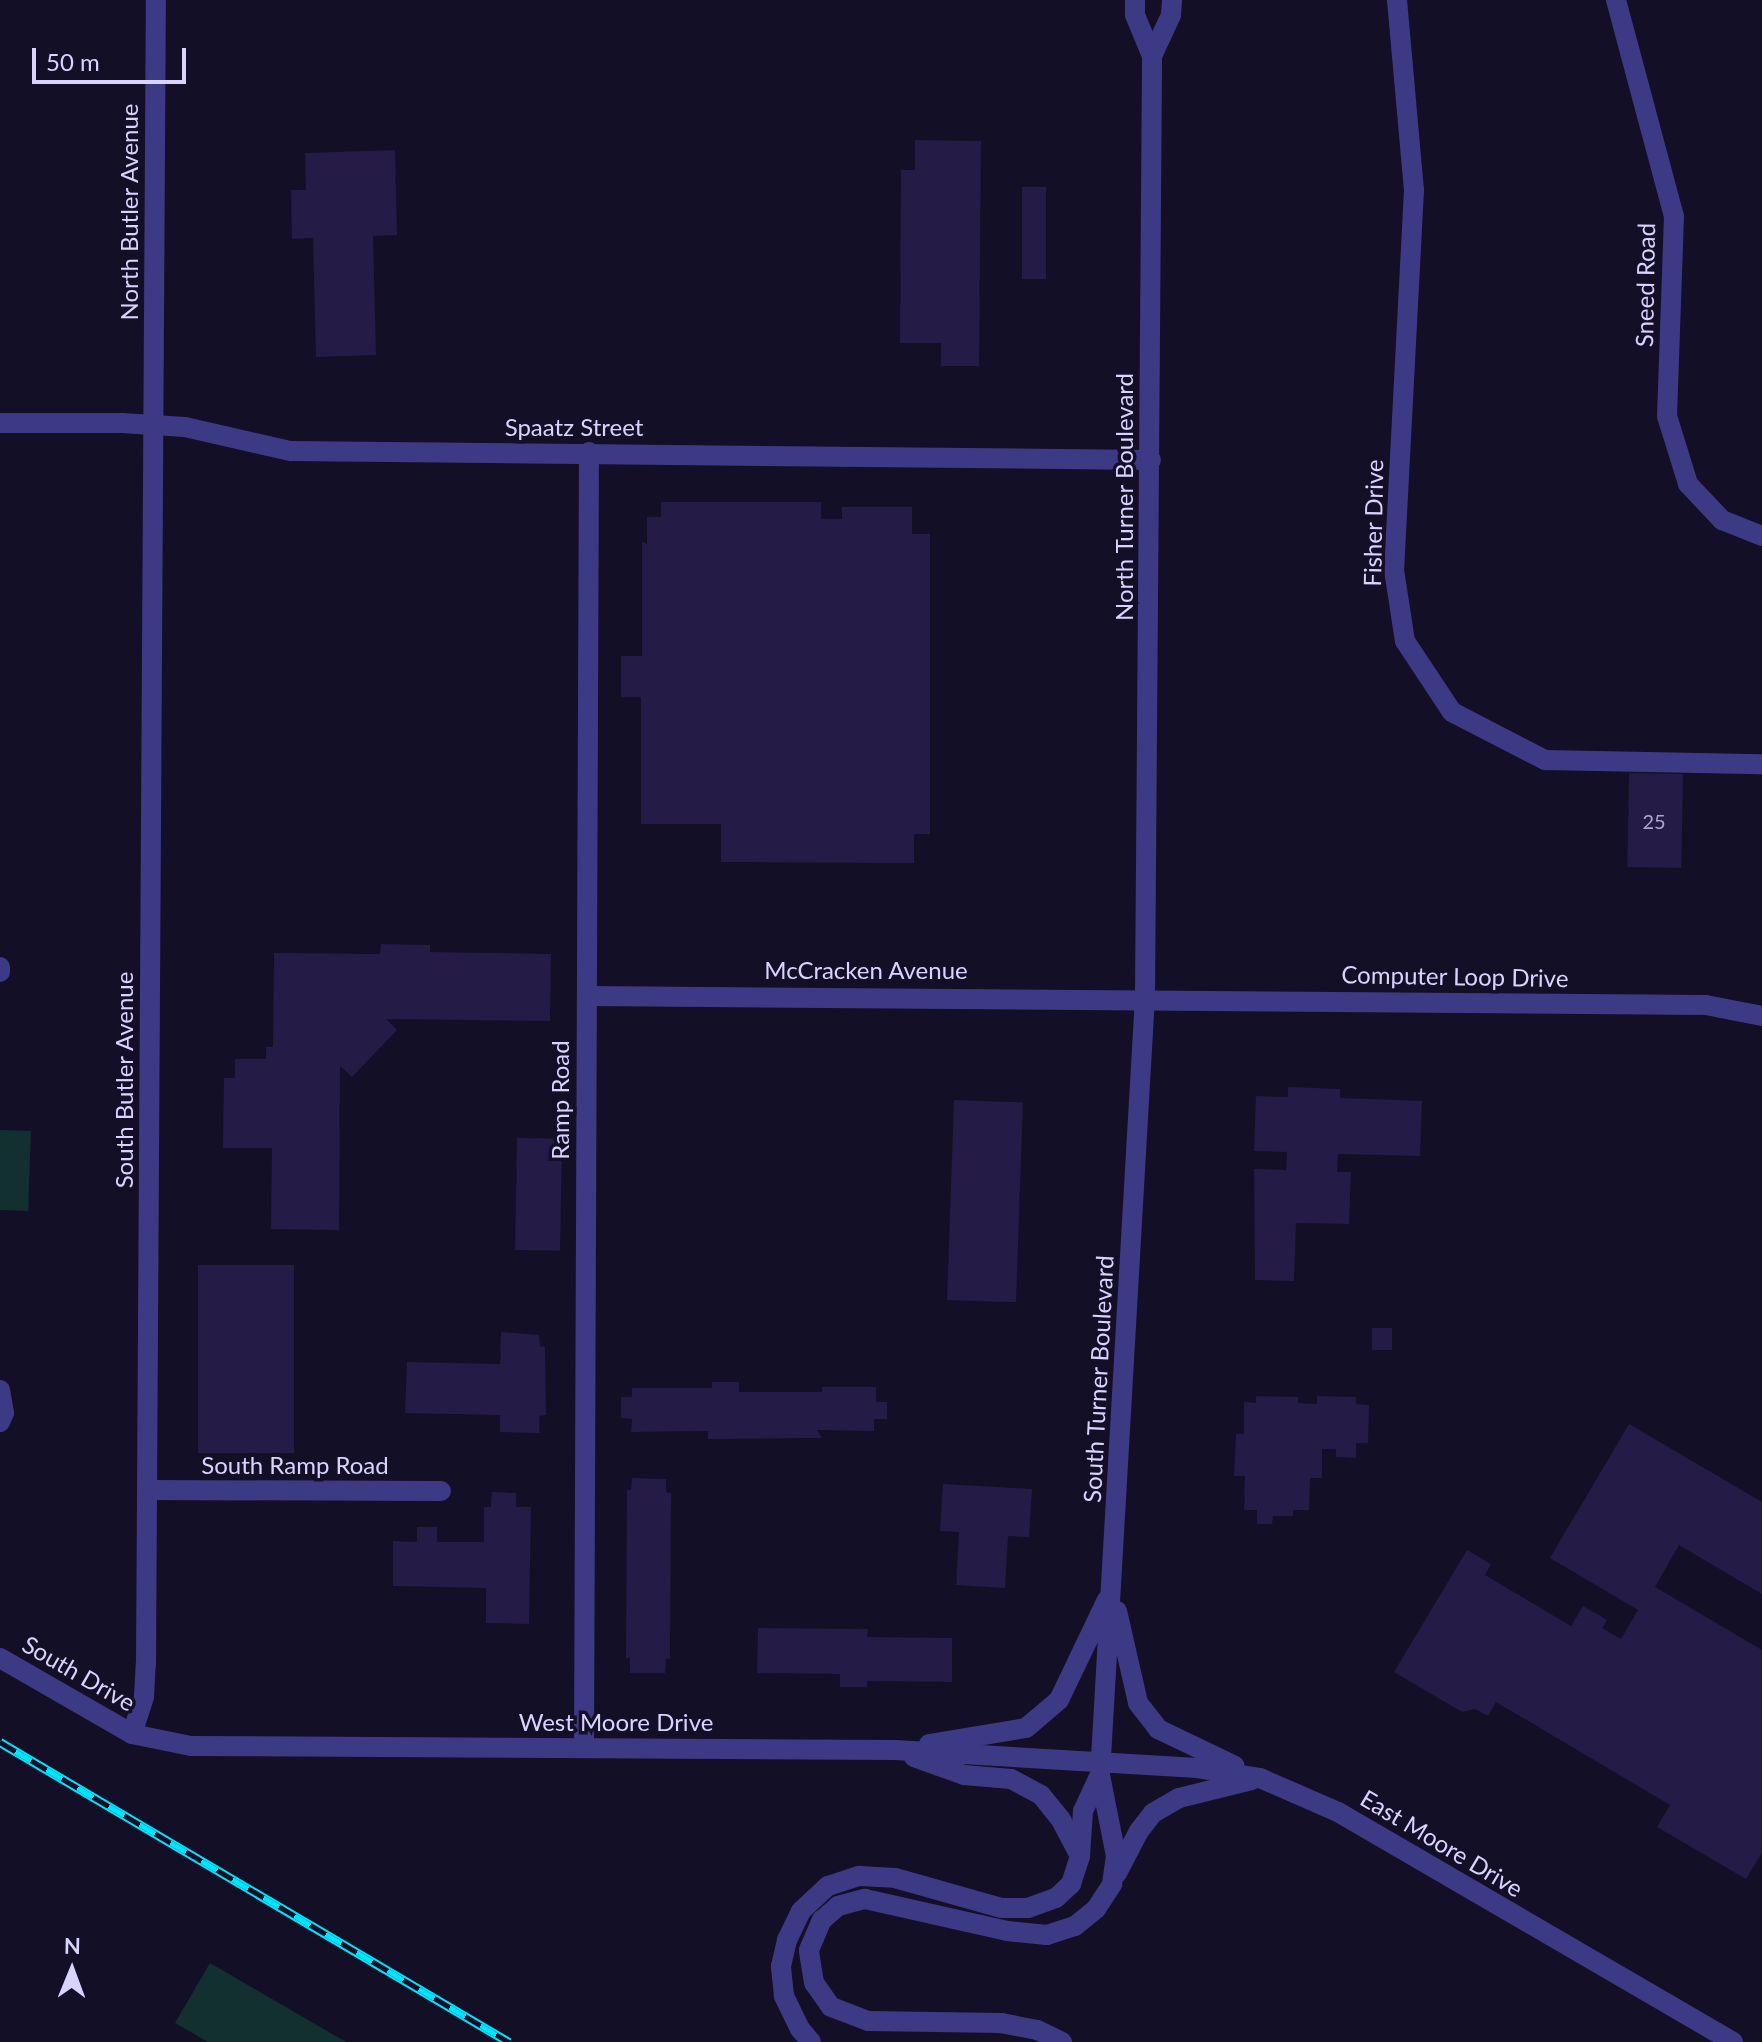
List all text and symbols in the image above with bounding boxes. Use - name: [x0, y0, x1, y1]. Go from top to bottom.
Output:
- scale bar: [36, 32, 190, 82]
- text: 50 m: [46, 47, 100, 76]
- street label: North Butler Avenue: [115, 103, 143, 321]
- street label: Sneed Road: [1630, 223, 1660, 347]
- street label: North Turner Boulevard: [1110, 372, 1138, 622]
- street label: Spaatz Street: [505, 413, 643, 441]
- street label: Fisher Drive: [1357, 459, 1389, 587]
- house number: 25: [1642, 809, 1666, 833]
- street label: McCracken Avenue: [764, 956, 968, 984]
- street label: Computer Loop Drive: [1341, 960, 1569, 992]
- street label: South Butler Avenue: [110, 971, 138, 1189]
- street label: Ramp Road: [546, 1040, 574, 1160]
- street label: South Turner Boulevard: [1077, 1254, 1119, 1504]
- street label: South Ramp Road: [201, 1451, 389, 1479]
- street label: South Drive: [18, 1629, 140, 1717]
- street label: West Moore Drive: [519, 1708, 713, 1736]
- street label: East Moore Drive: [1356, 1783, 1528, 1903]
- north arrow: [32, 1930, 112, 2010]
- text: N: [64, 1932, 81, 1959]

